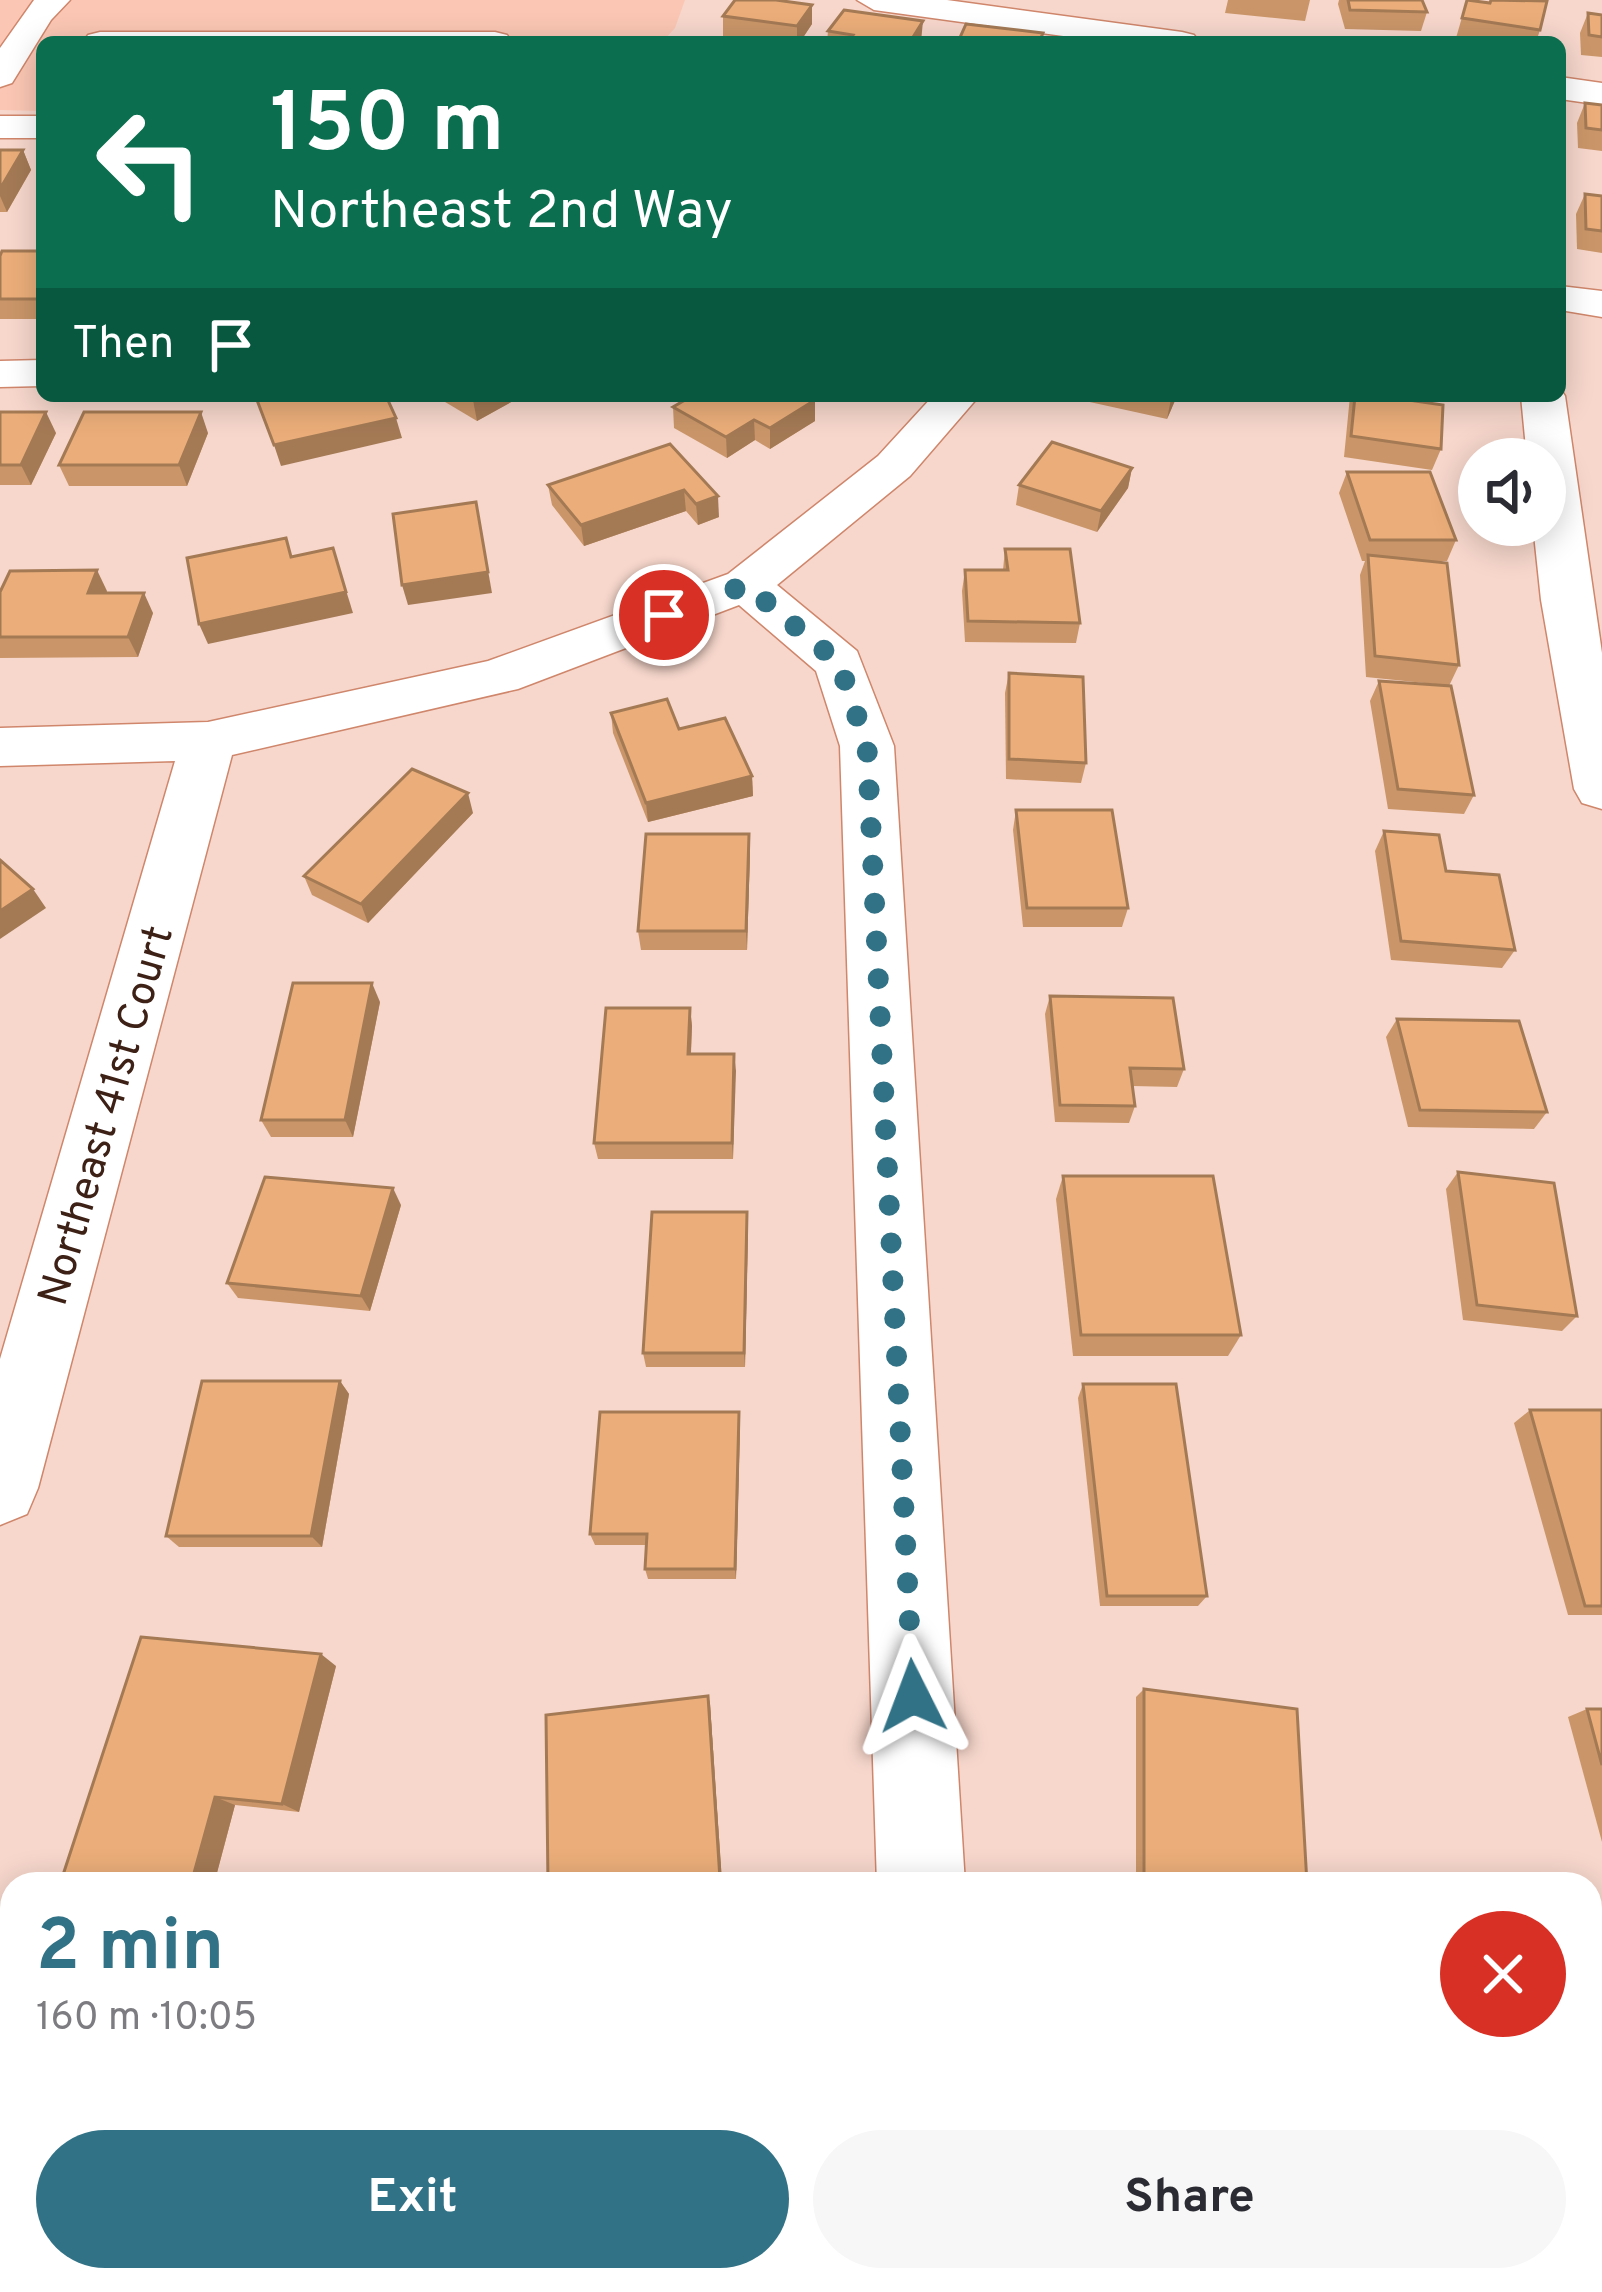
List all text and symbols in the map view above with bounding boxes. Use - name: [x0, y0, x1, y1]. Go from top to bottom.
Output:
- text: 150 m: [270, 75, 505, 181]
- icon: left: [72, 84, 228, 240]
- text: Northeast 2nd Way: [270, 179, 733, 248]
- icon: arrive: [198, 312, 264, 378]
- text: Then: [72, 317, 174, 374]
- map controls: [1458, 438, 1566, 546]
- button: sound: [1458, 438, 1566, 546]
- pin: [613, 564, 715, 666]
- icon: arrive: [631, 582, 697, 648]
- street label: Northeast 41st Court: [29, 920, 188, 1312]
- position arrow: [850, 1633, 976, 1759]
- text: 2 min: [36, 1904, 224, 1996]
- button: close: [1440, 1911, 1566, 2037]
- text: 160 m · 10:05: [36, 1995, 257, 2044]
- button: Exit: [36, 2130, 789, 2268]
- button: Share: [813, 2130, 1566, 2268]

